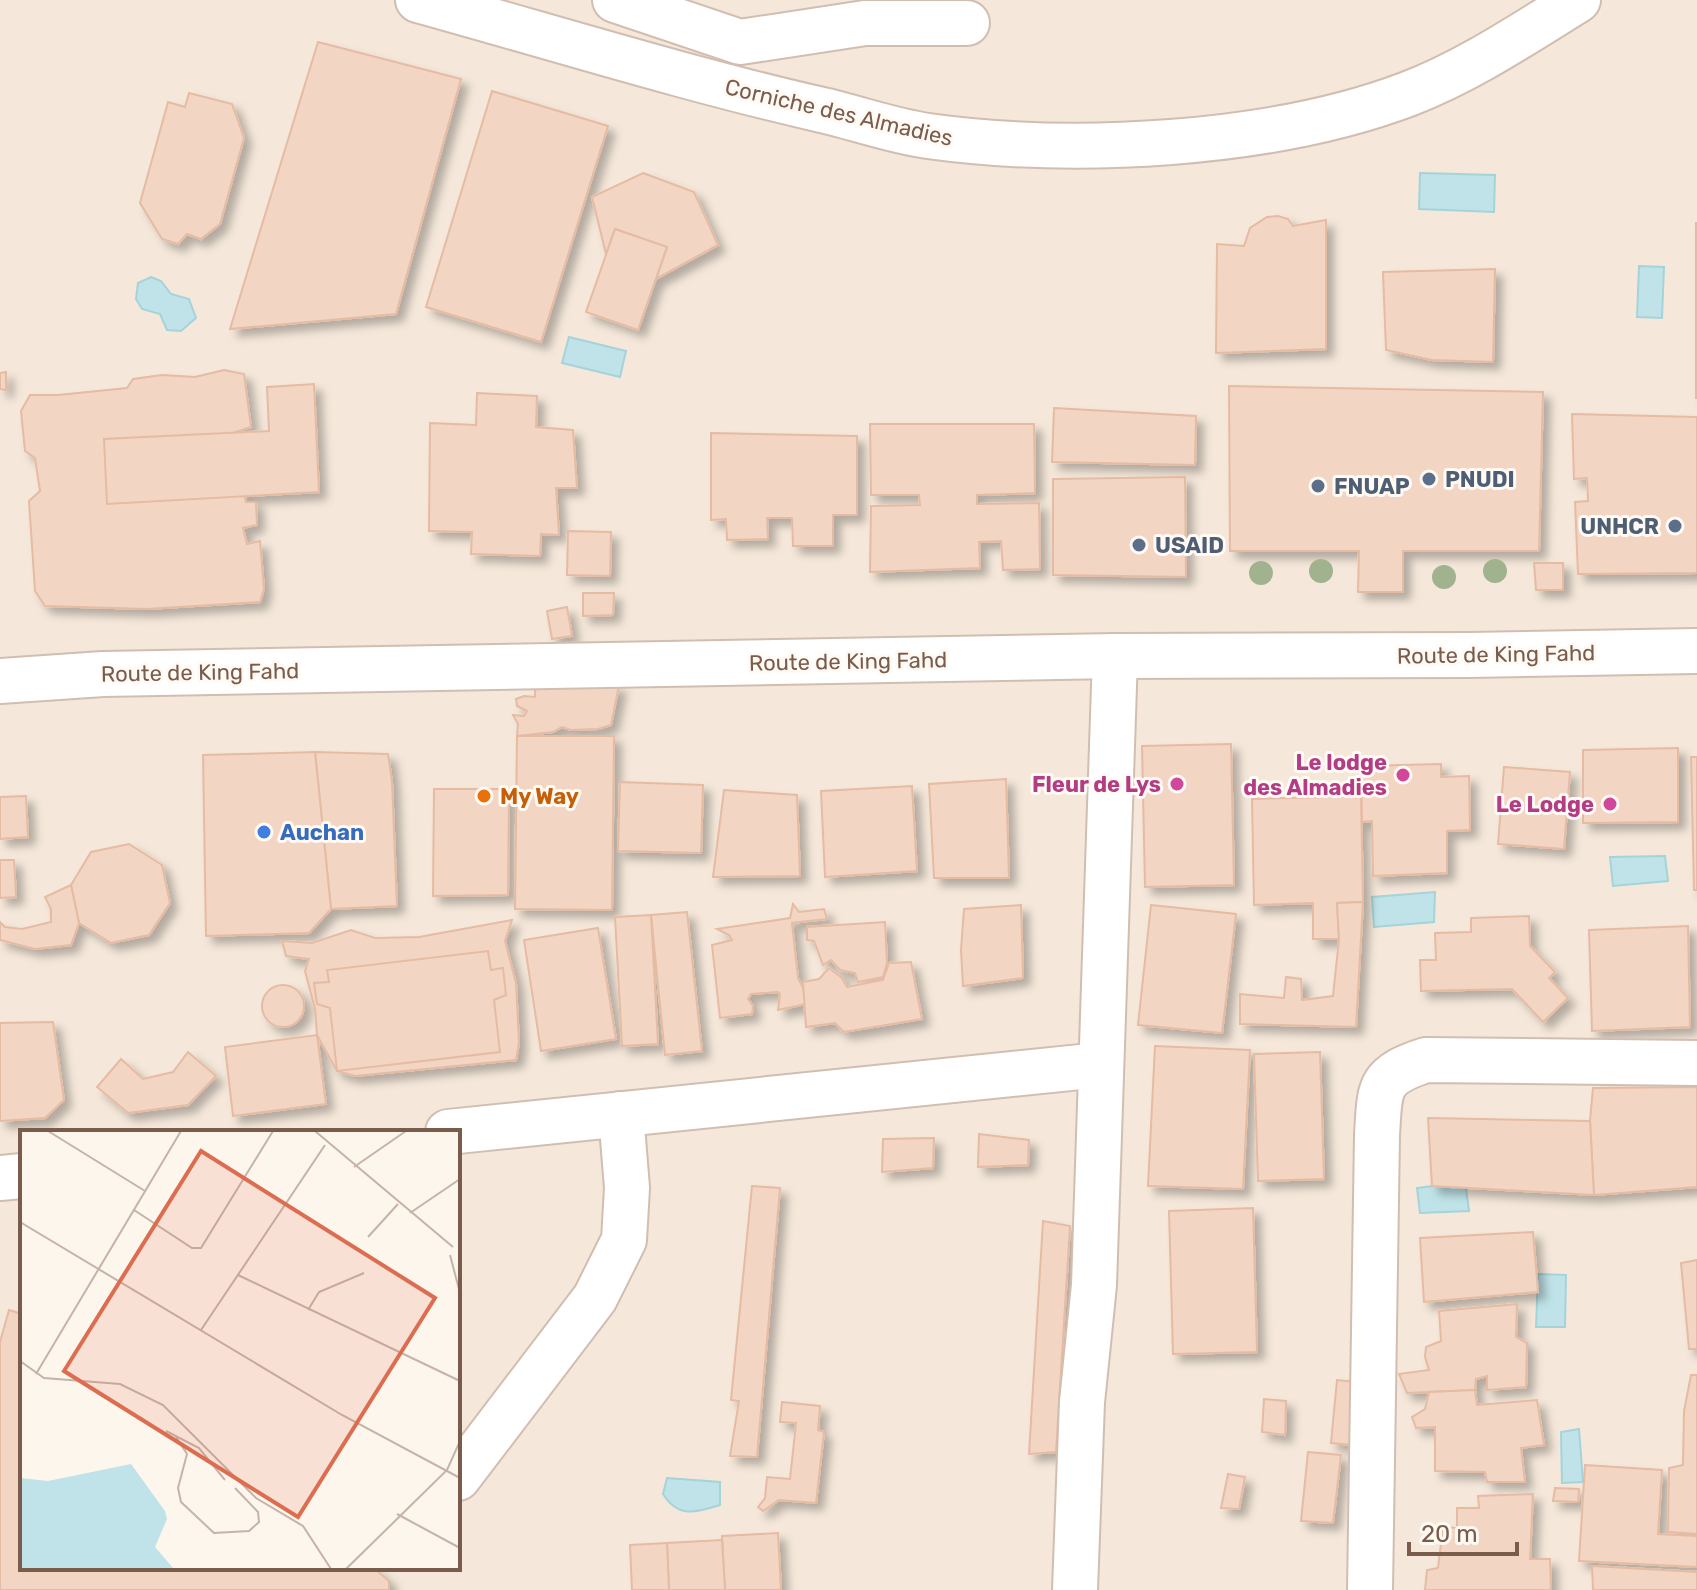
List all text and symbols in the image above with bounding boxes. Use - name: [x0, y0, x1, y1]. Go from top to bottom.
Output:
- street label: Corniche des Almadies: [722, 73, 955, 152]
- place label: PNUDI: [1445, 466, 1515, 493]
- marker: PNUDI: [1420, 470, 1438, 488]
- place label: FNUAP: [1334, 473, 1410, 500]
- marker: FNUAP: [1309, 477, 1327, 495]
- place label: UNHCR: [1580, 513, 1659, 540]
- marker: UNHCR: [1666, 517, 1684, 535]
- place label: USAID: [1155, 532, 1224, 559]
- marker: USAID: [1130, 536, 1148, 554]
- street label: Route de King Fahd: [1397, 639, 1595, 670]
- street label: Route de King Fahd: [749, 646, 947, 677]
- street label: Route de King Fahd: [101, 657, 299, 688]
- place label: Le lodge des Almadies: [1243, 749, 1387, 801]
- marker: Le lodge des Almadies: [1394, 766, 1412, 784]
- place label: Fleur de Lys: [1032, 771, 1161, 798]
- marker: Fleur de Lys: [1168, 775, 1186, 793]
- place label: My Way: [500, 783, 579, 810]
- marker: My Way: [475, 787, 493, 805]
- place label: Le Lodge: [1496, 791, 1594, 818]
- marker: Le Lodge: [1601, 795, 1619, 813]
- place label: Auchan: [280, 819, 364, 846]
- marker: Auchan: [255, 823, 273, 841]
- inset map: [20, 1130, 460, 1570]
- scale bar: [1409, 1506, 1517, 1556]
- text: 20 m: [1421, 1520, 1478, 1548]

